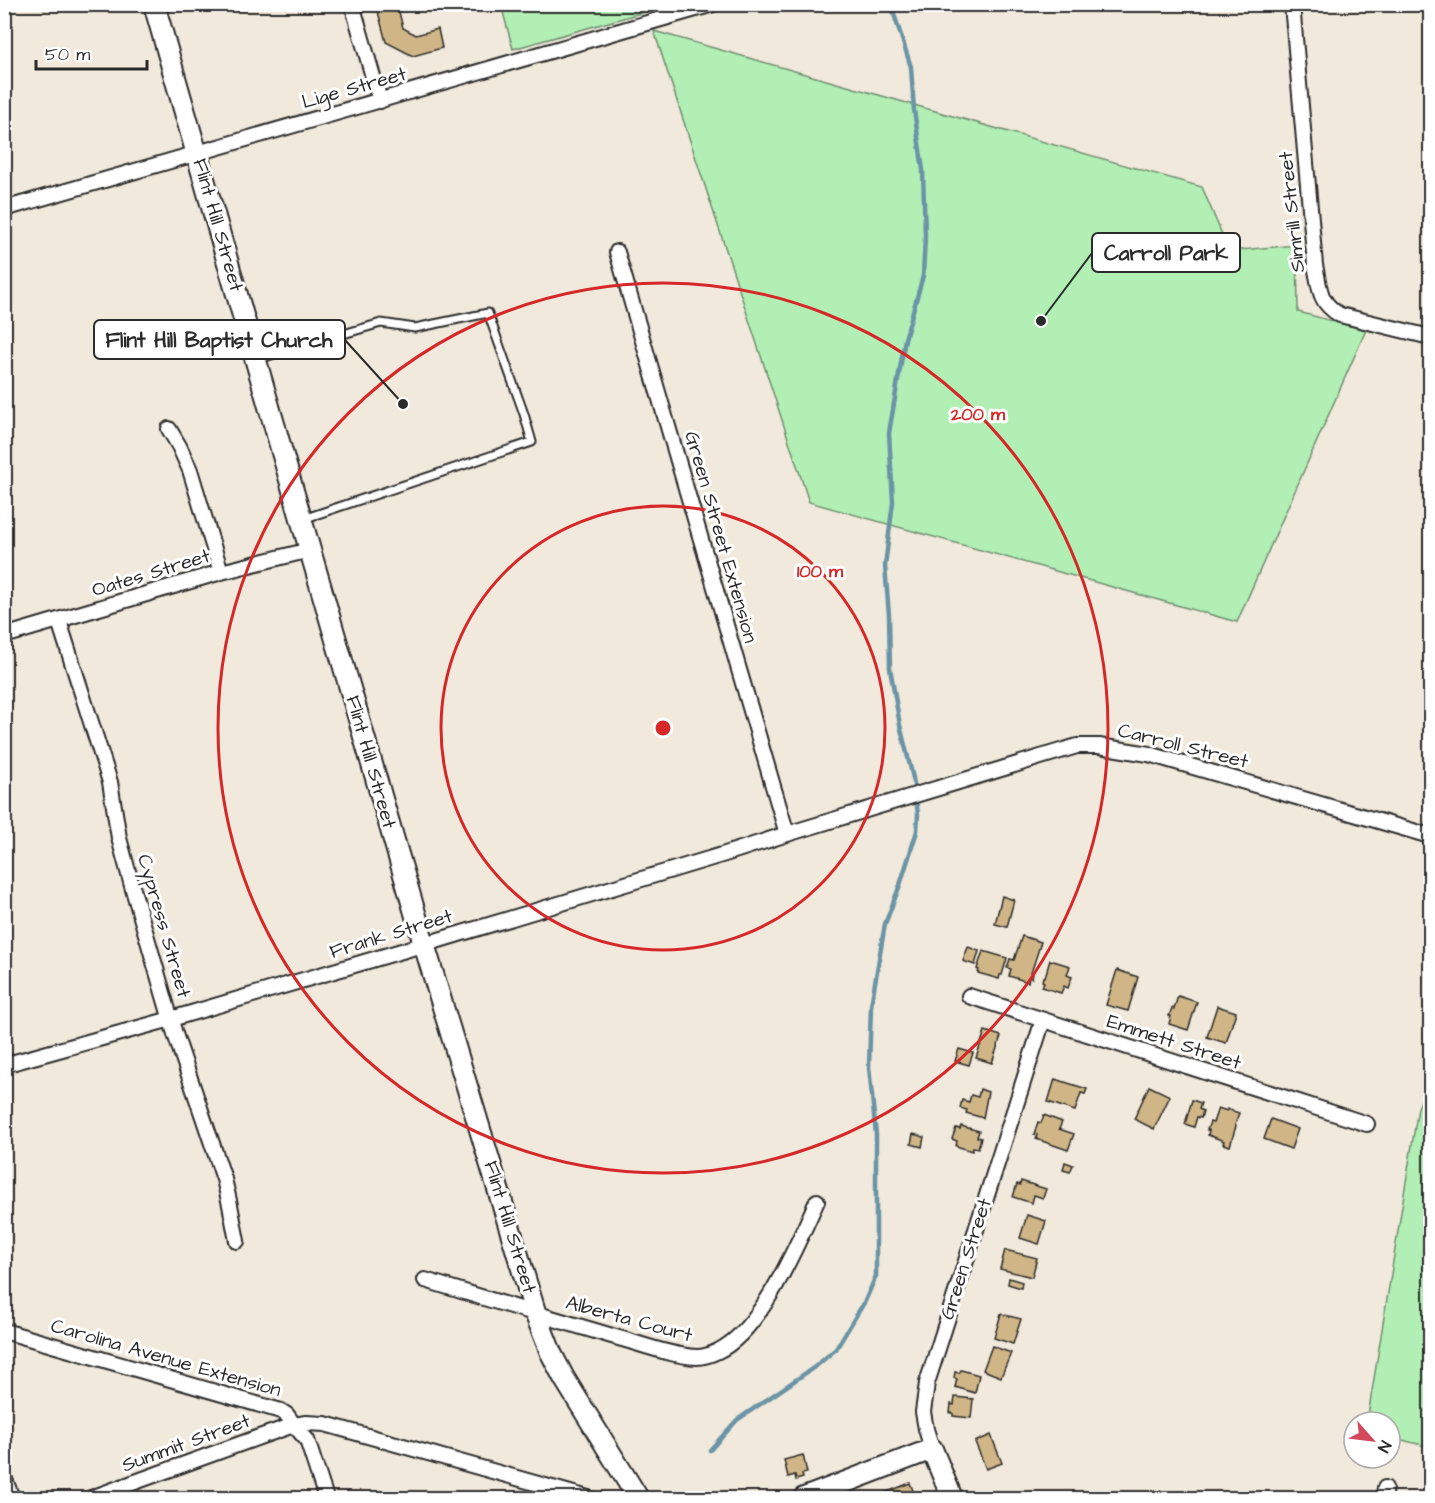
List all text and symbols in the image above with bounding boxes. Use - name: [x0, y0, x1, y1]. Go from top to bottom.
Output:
- scale bar: [36, 33, 147, 71]
- text: 50 m: [45, 42, 90, 67]
- street label: Lige Street: [298, 60, 410, 117]
- street label: Simrill Street: [1272, 150, 1312, 274]
- street label: Flint Hill Street: [186, 155, 250, 295]
- callout: Carroll Park: [1092, 233, 1240, 272]
- text: Carroll Park: [1104, 239, 1228, 268]
- callout: Flint Hill Baptist Church: [94, 320, 345, 359]
- text: Flint Hill Baptist Church: [106, 326, 333, 356]
- text: 200 m: [950, 402, 1006, 427]
- street label: Green Street Extension: [677, 428, 765, 646]
- street label: Oates Street: [88, 542, 214, 604]
- text: 100 m: [797, 559, 844, 584]
- street label: Flint Hill Street: [339, 692, 403, 832]
- street label: Carroll Street: [1115, 716, 1251, 776]
- centre of rings: [653, 718, 673, 738]
- street label: Cypress Street: [129, 851, 198, 1001]
- street label: Frank Street: [326, 902, 456, 966]
- street label: Emmett Street: [1103, 1007, 1245, 1077]
- street label: Flint Hill Street: [477, 1157, 543, 1297]
- street label: Green Street: [933, 1195, 999, 1323]
- street label: Alberta Court: [563, 1289, 695, 1349]
- street label: Carolina Avenue Extension: [48, 1312, 284, 1404]
- street label: Summit Street: [118, 1407, 254, 1479]
- north arrow: [1342, 1410, 1402, 1470]
- text: N: [1372, 1437, 1396, 1456]

